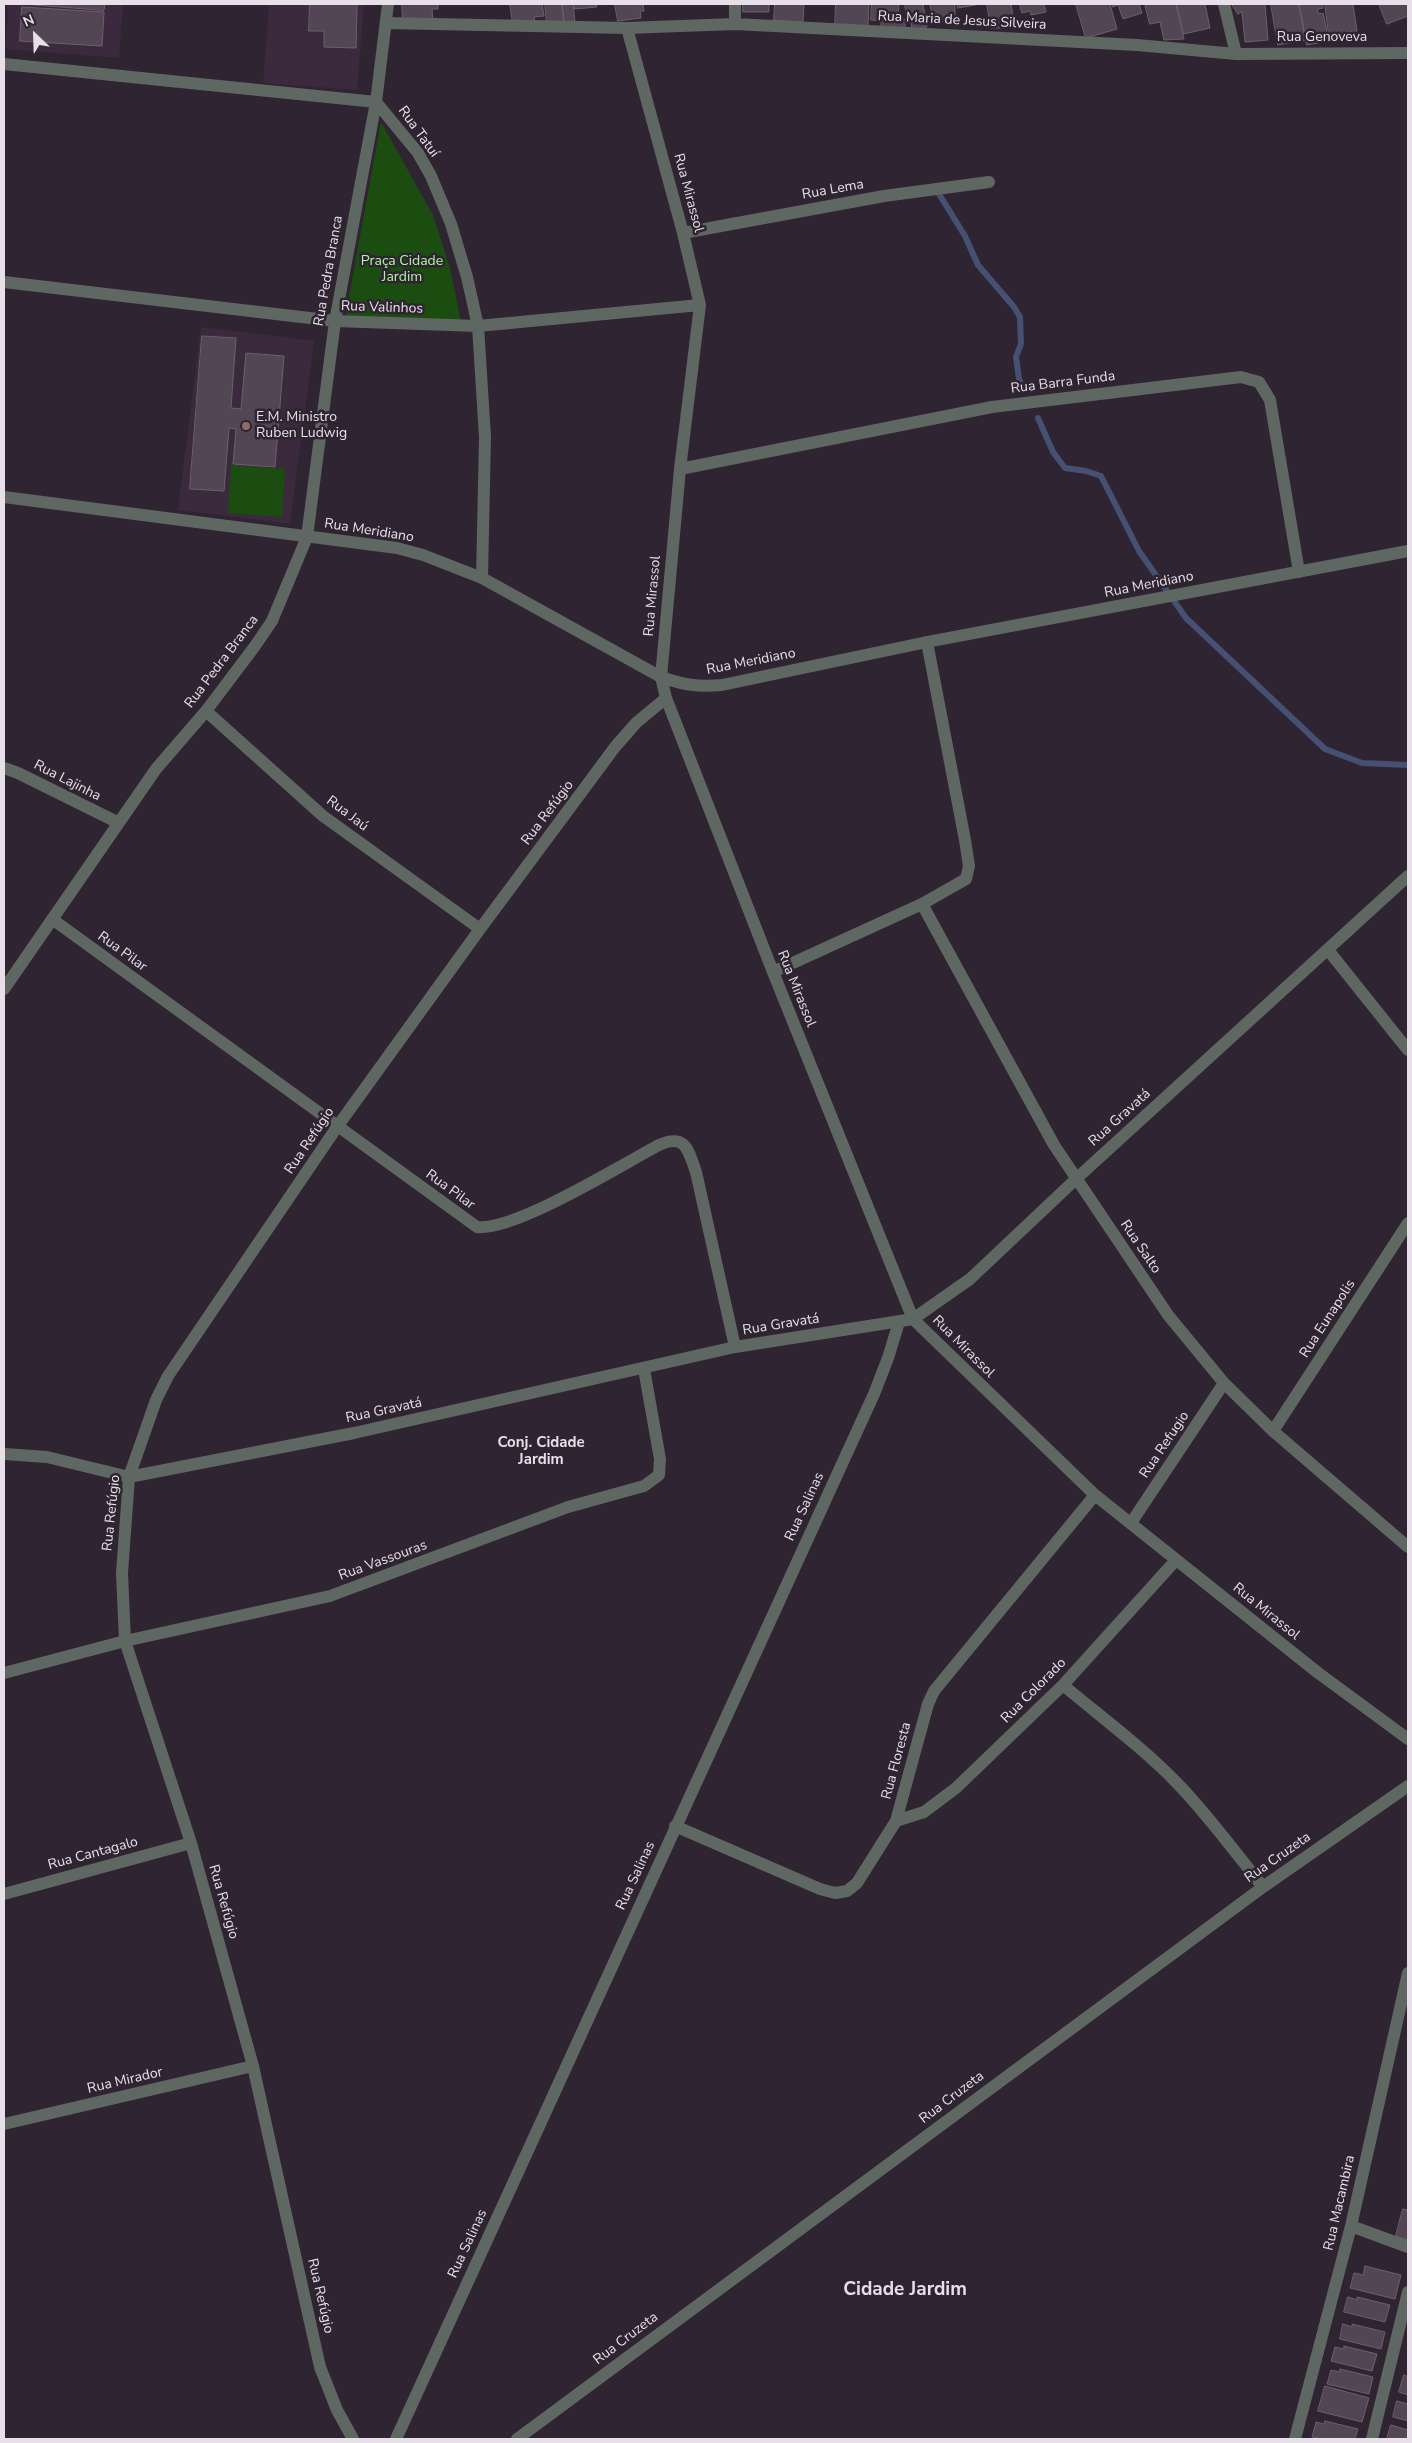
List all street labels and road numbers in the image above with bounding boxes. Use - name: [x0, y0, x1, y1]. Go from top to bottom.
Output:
- street label: Rua Maria de Jesus Silveira: [877, 8, 1047, 34]
- street label: Rua Genoveva: [1277, 30, 1367, 46]
- street label: Rua Tatuí: [394, 103, 442, 161]
- street label: Rua Mirassol: [669, 152, 707, 234]
- street label: Rua Lema: [801, 176, 865, 204]
- street label: Rua Pedra Branca: [311, 214, 347, 328]
- street label: Rua Valinhos: [341, 298, 423, 318]
- street label: Rua Barra Funda: [1010, 368, 1116, 398]
- street label: Rua Meridiano: [323, 516, 415, 546]
- street label: Rua Mirassol: [641, 555, 665, 637]
- street label: Rua Meridiano: [1103, 568, 1195, 602]
- street label: Rua Pedra Branca: [182, 612, 262, 712]
- street label: Rua Meridiano: [705, 645, 797, 679]
- street label: Rua Lajinha: [31, 757, 103, 805]
- street label: Rua Refúgio: [518, 777, 578, 849]
- street label: Rua Jaú: [323, 793, 371, 835]
- street label: Rua Pilar: [94, 928, 150, 976]
- street label: Rua Mirassol: [773, 948, 819, 1030]
- street label: Rua Gravatá: [1086, 1086, 1154, 1150]
- street label: Rua Refúgio: [282, 1105, 338, 1177]
- street label: Rua Pilar: [422, 1166, 478, 1214]
- street label: Rua Salto: [1116, 1217, 1164, 1277]
- street label: Rua Eunapolis: [1297, 1277, 1359, 1361]
- street label: Rua Gravatá: [741, 1311, 821, 1339]
- street label: Rua Mirassol: [928, 1312, 998, 1382]
- street label: Rua Gravatá: [344, 1395, 424, 1427]
- street label: Rua Refugio: [1137, 1409, 1193, 1481]
- street label: Rua Salinas: [782, 1470, 828, 1544]
- street label: Rua Refúgio: [100, 1474, 124, 1552]
- street label: Rua Vassouras: [337, 1537, 429, 1585]
- street label: Rua Mirassol: [1229, 1580, 1303, 1644]
- street label: Rua Colorado: [998, 1655, 1070, 1727]
- street label: Rua Floresta: [879, 1721, 915, 1801]
- street label: Rua Cruzeta: [1242, 1829, 1314, 1887]
- street label: Rua Cantagalo: [46, 1834, 140, 1874]
- street label: Rua Salinas: [613, 1839, 659, 1913]
- street label: Rua Refúgio: [204, 1863, 242, 1941]
- street label: Rua Mirador: [86, 2064, 164, 2098]
- street label: Rua Cruzeta: [916, 2068, 988, 2128]
- street label: Rua Macambira: [1321, 2154, 1359, 2252]
- street label: Rua Salinas: [445, 2207, 491, 2281]
- street label: Rua Refúgio: [303, 2257, 337, 2335]
- street label: Rua Cruzeta: [590, 2309, 662, 2369]

